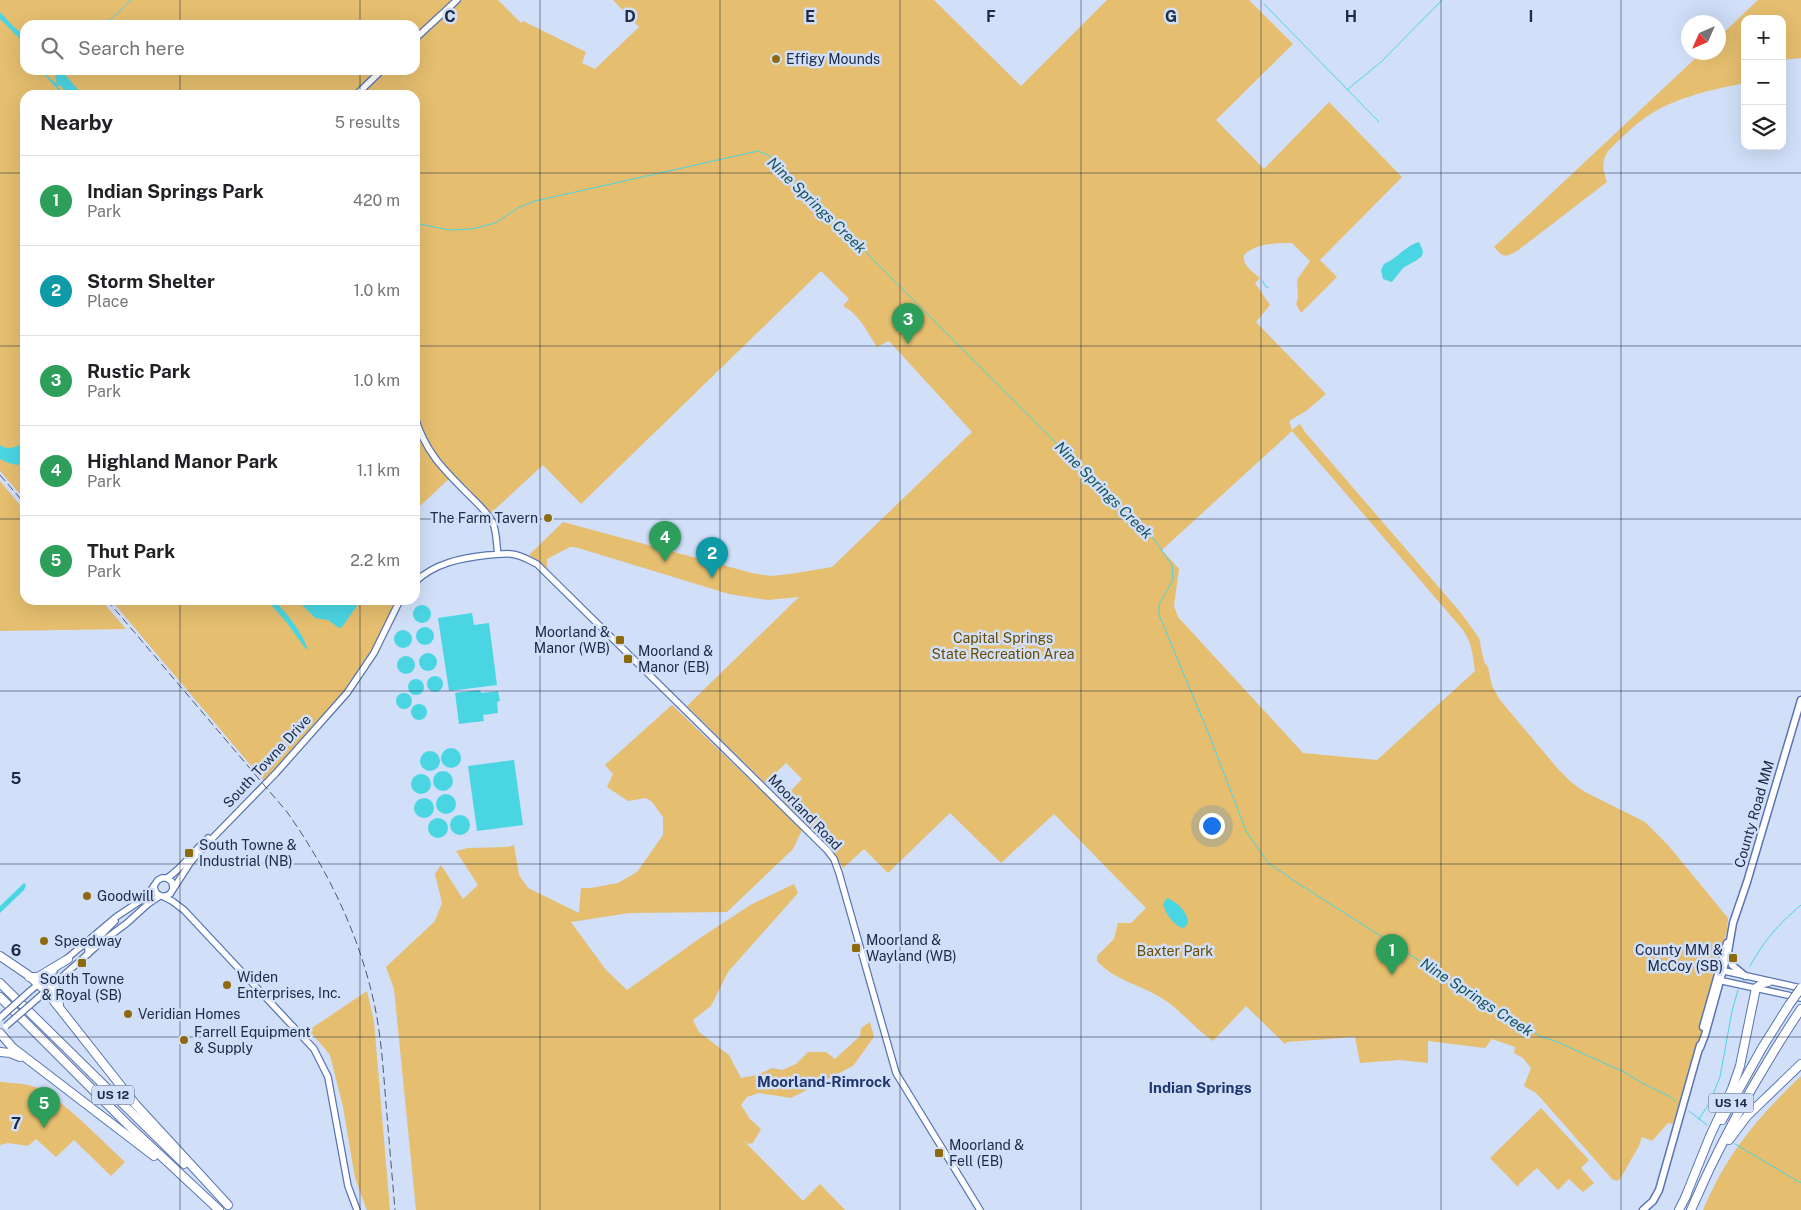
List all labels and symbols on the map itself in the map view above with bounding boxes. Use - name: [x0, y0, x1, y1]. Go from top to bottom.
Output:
- text: C: [444, 7, 456, 26]
- text: D: [624, 7, 636, 26]
- text: E: [805, 7, 815, 26]
- text: F: [986, 7, 996, 26]
- text: G: [1165, 7, 1177, 26]
- text: H: [1345, 7, 1357, 26]
- text: I: [1529, 7, 1533, 26]
- north arrow: [1681, 15, 1726, 60]
- place label: Effigy Mounds: [786, 51, 880, 67]
- marker: Effigy Mounds: [770, 53, 782, 65]
- water label: Nine Springs Creek: [764, 154, 871, 257]
- pin: 3: [892, 303, 924, 344]
- water label: Nine Springs Creek: [1052, 438, 1157, 543]
- place label: The Farm Tavern: [430, 510, 538, 526]
- marker: The Farm Tavern: [542, 512, 554, 524]
- pin: 4: [649, 521, 681, 562]
- pin: 2: [696, 537, 728, 578]
- place label: Moorland & Manor (WB): [534, 624, 610, 656]
- park label: Capital Springs State Recreation Area: [932, 630, 1074, 662]
- marker: Moorland & Manor (WB): [614, 634, 626, 646]
- place label: Moorland & Manor (EB): [638, 643, 713, 675]
- marker: Moorland & Manor (EB): [622, 653, 634, 665]
- street label: South Towne Drive: [220, 711, 314, 811]
- street label: County Road MM: [1731, 758, 1777, 870]
- text: 5: [11, 769, 22, 788]
- street label: Moorland Road: [765, 771, 845, 853]
- your location: [1199, 813, 1225, 839]
- place label: South Towne & Industrial (NB): [199, 837, 297, 869]
- marker: South Towne & Industrial (NB): [183, 847, 195, 859]
- place label: Goodwill: [97, 888, 154, 904]
- marker: Goodwill: [81, 890, 93, 902]
- place label: Moorland & Wayland (WB): [866, 932, 957, 964]
- place label: Speedway: [54, 933, 122, 949]
- pin: 1: [1376, 934, 1408, 975]
- marker: Speedway: [38, 935, 50, 947]
- text: 6: [11, 941, 21, 960]
- marker: Moorland & Wayland (WB): [850, 942, 862, 954]
- place label: County MM & McCoy (SB): [1635, 942, 1723, 974]
- park label: Baxter Park: [1137, 943, 1213, 959]
- marker: County MM & McCoy (SB): [1727, 952, 1739, 964]
- water label: Nine Springs Creek: [1418, 954, 1537, 1040]
- marker: South Towne & Royal (SB): [76, 957, 88, 969]
- place label: Widen Enterprises, Inc.: [237, 969, 341, 1001]
- place label: South Towne & Royal (SB): [40, 971, 124, 1003]
- marker: Widen Enterprises, Inc.: [221, 979, 233, 991]
- place label: Veridian Homes: [138, 1006, 240, 1022]
- marker: Veridian Homes: [122, 1008, 134, 1020]
- place label: Farrell Equipment & Supply: [194, 1024, 311, 1056]
- marker: Farrell Equipment & Supply: [178, 1034, 190, 1046]
- district label: Moorland-Rimrock: [757, 1073, 891, 1090]
- district label: Indian Springs: [1148, 1079, 1252, 1096]
- road number: US 12: [92, 1086, 134, 1104]
- pin: 5: [28, 1087, 60, 1128]
- road number: US 14: [1708, 1094, 1754, 1112]
- text: 7: [11, 1114, 21, 1133]
- place label: Moorland & Fell (EB): [949, 1137, 1024, 1169]
- marker: Moorland & Fell (EB): [933, 1147, 945, 1159]

